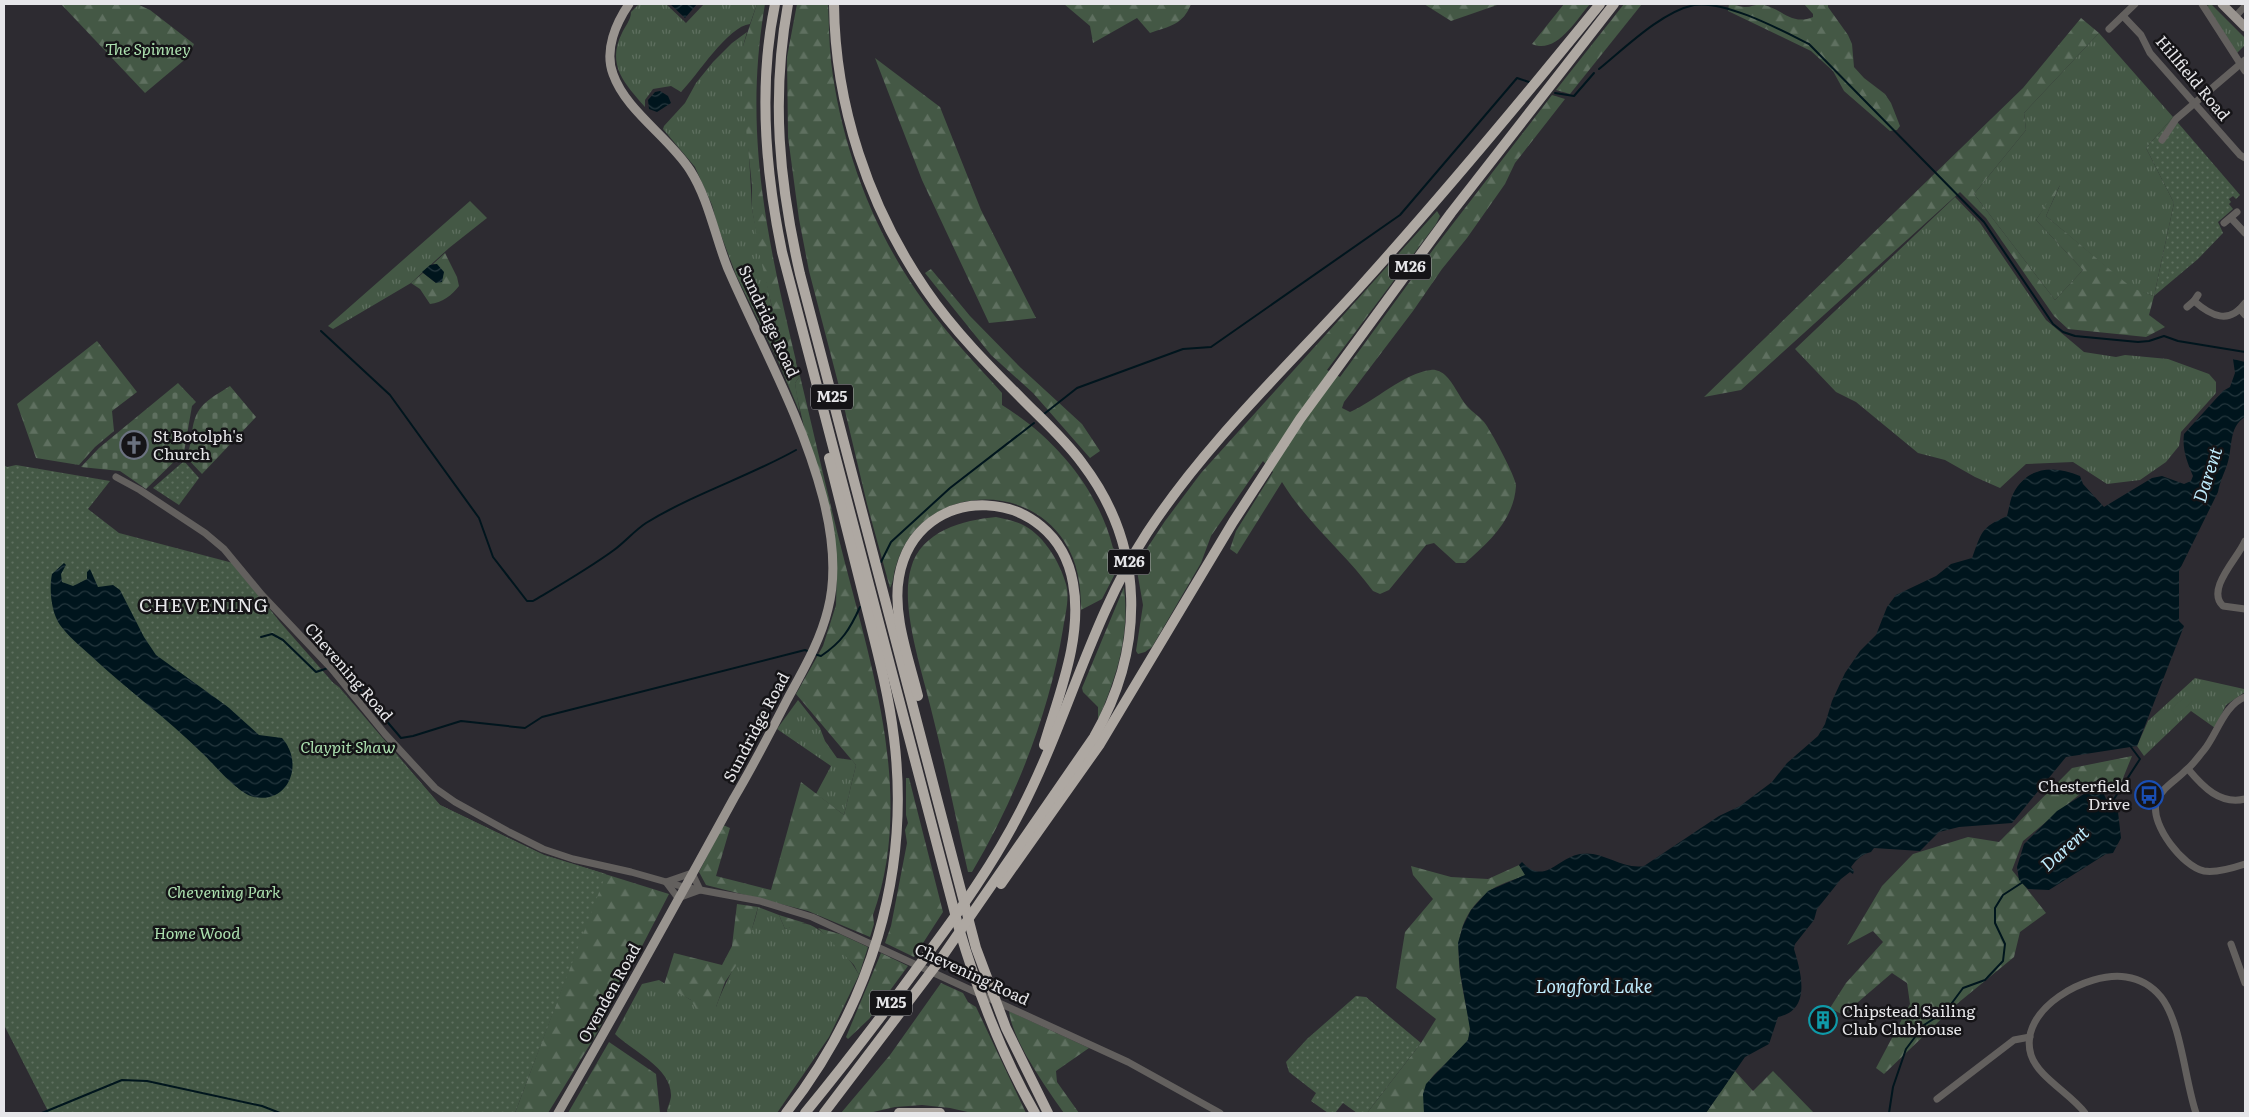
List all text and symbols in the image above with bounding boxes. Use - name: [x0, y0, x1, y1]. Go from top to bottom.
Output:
- street label: Hillfield Road: [2151, 29, 2237, 125]
- park label: The Spinney: [105, 36, 191, 60]
- road number: M26: [1389, 254, 1431, 280]
- street label: Sundridge Road: [733, 260, 807, 381]
- road number: M25: [811, 384, 853, 410]
- place label: St Botolph's Church: [153, 423, 243, 465]
- church icon: St Botolph's Church: [119, 430, 149, 460]
- water label: Darent: [2185, 443, 2228, 506]
- road number: M26: [1108, 550, 1150, 574]
- district label: CHEVENING: [139, 590, 269, 618]
- street label: Chevening Road: [300, 617, 400, 726]
- street label: Sundridge Road: [716, 667, 794, 786]
- park label: Claypit Shaw: [300, 734, 396, 758]
- place label: Chesterfield Drive: [2038, 773, 2130, 815]
- bus stop icon: Chesterfield Drive: [2134, 780, 2164, 810]
- water label: Darent: [2034, 819, 2094, 877]
- park label: Chevening Park: [167, 879, 281, 903]
- park label: Home Wood: [154, 920, 241, 944]
- street label: Chevening Road: [911, 936, 1034, 1010]
- street label: Ovenden Road: [571, 938, 645, 1046]
- water label: Longford Lake: [1536, 972, 1652, 999]
- road number: M25: [870, 990, 912, 1016]
- place label: Chipstead Sailing Club Clubhouse: [1842, 998, 1975, 1040]
- building icon: Chipstead Sailing Club Clubhouse: [1808, 1005, 1838, 1035]

